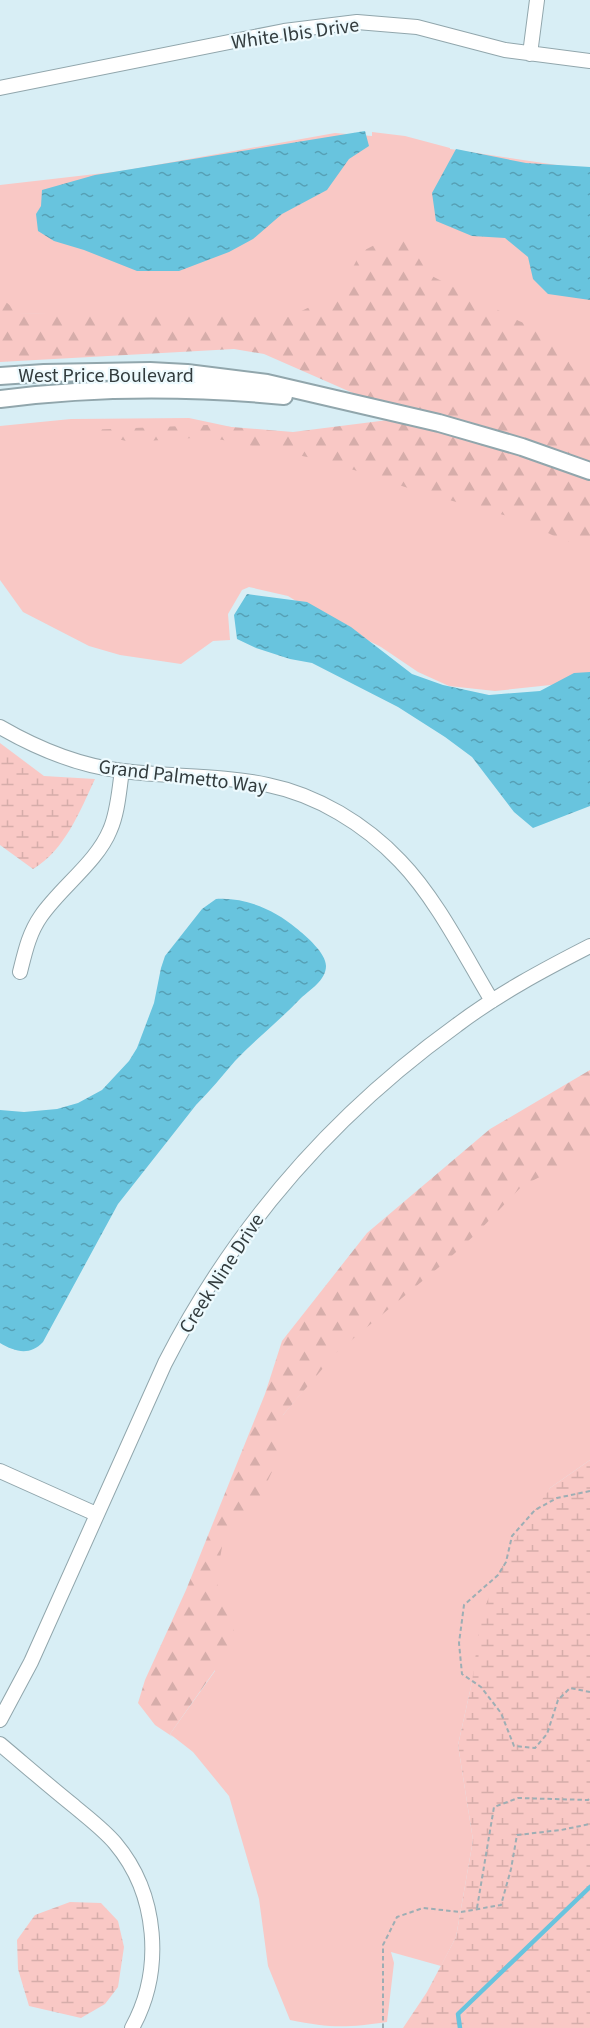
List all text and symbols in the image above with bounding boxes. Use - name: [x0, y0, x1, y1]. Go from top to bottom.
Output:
- street label: White Ibis Drive: [229, 11, 361, 57]
- street label: West Price Boulevard: [18, 362, 194, 390]
- street label: Grand Palmetto Way: [97, 753, 269, 801]
- street label: Creek Nine Drive: [173, 1208, 271, 1339]

